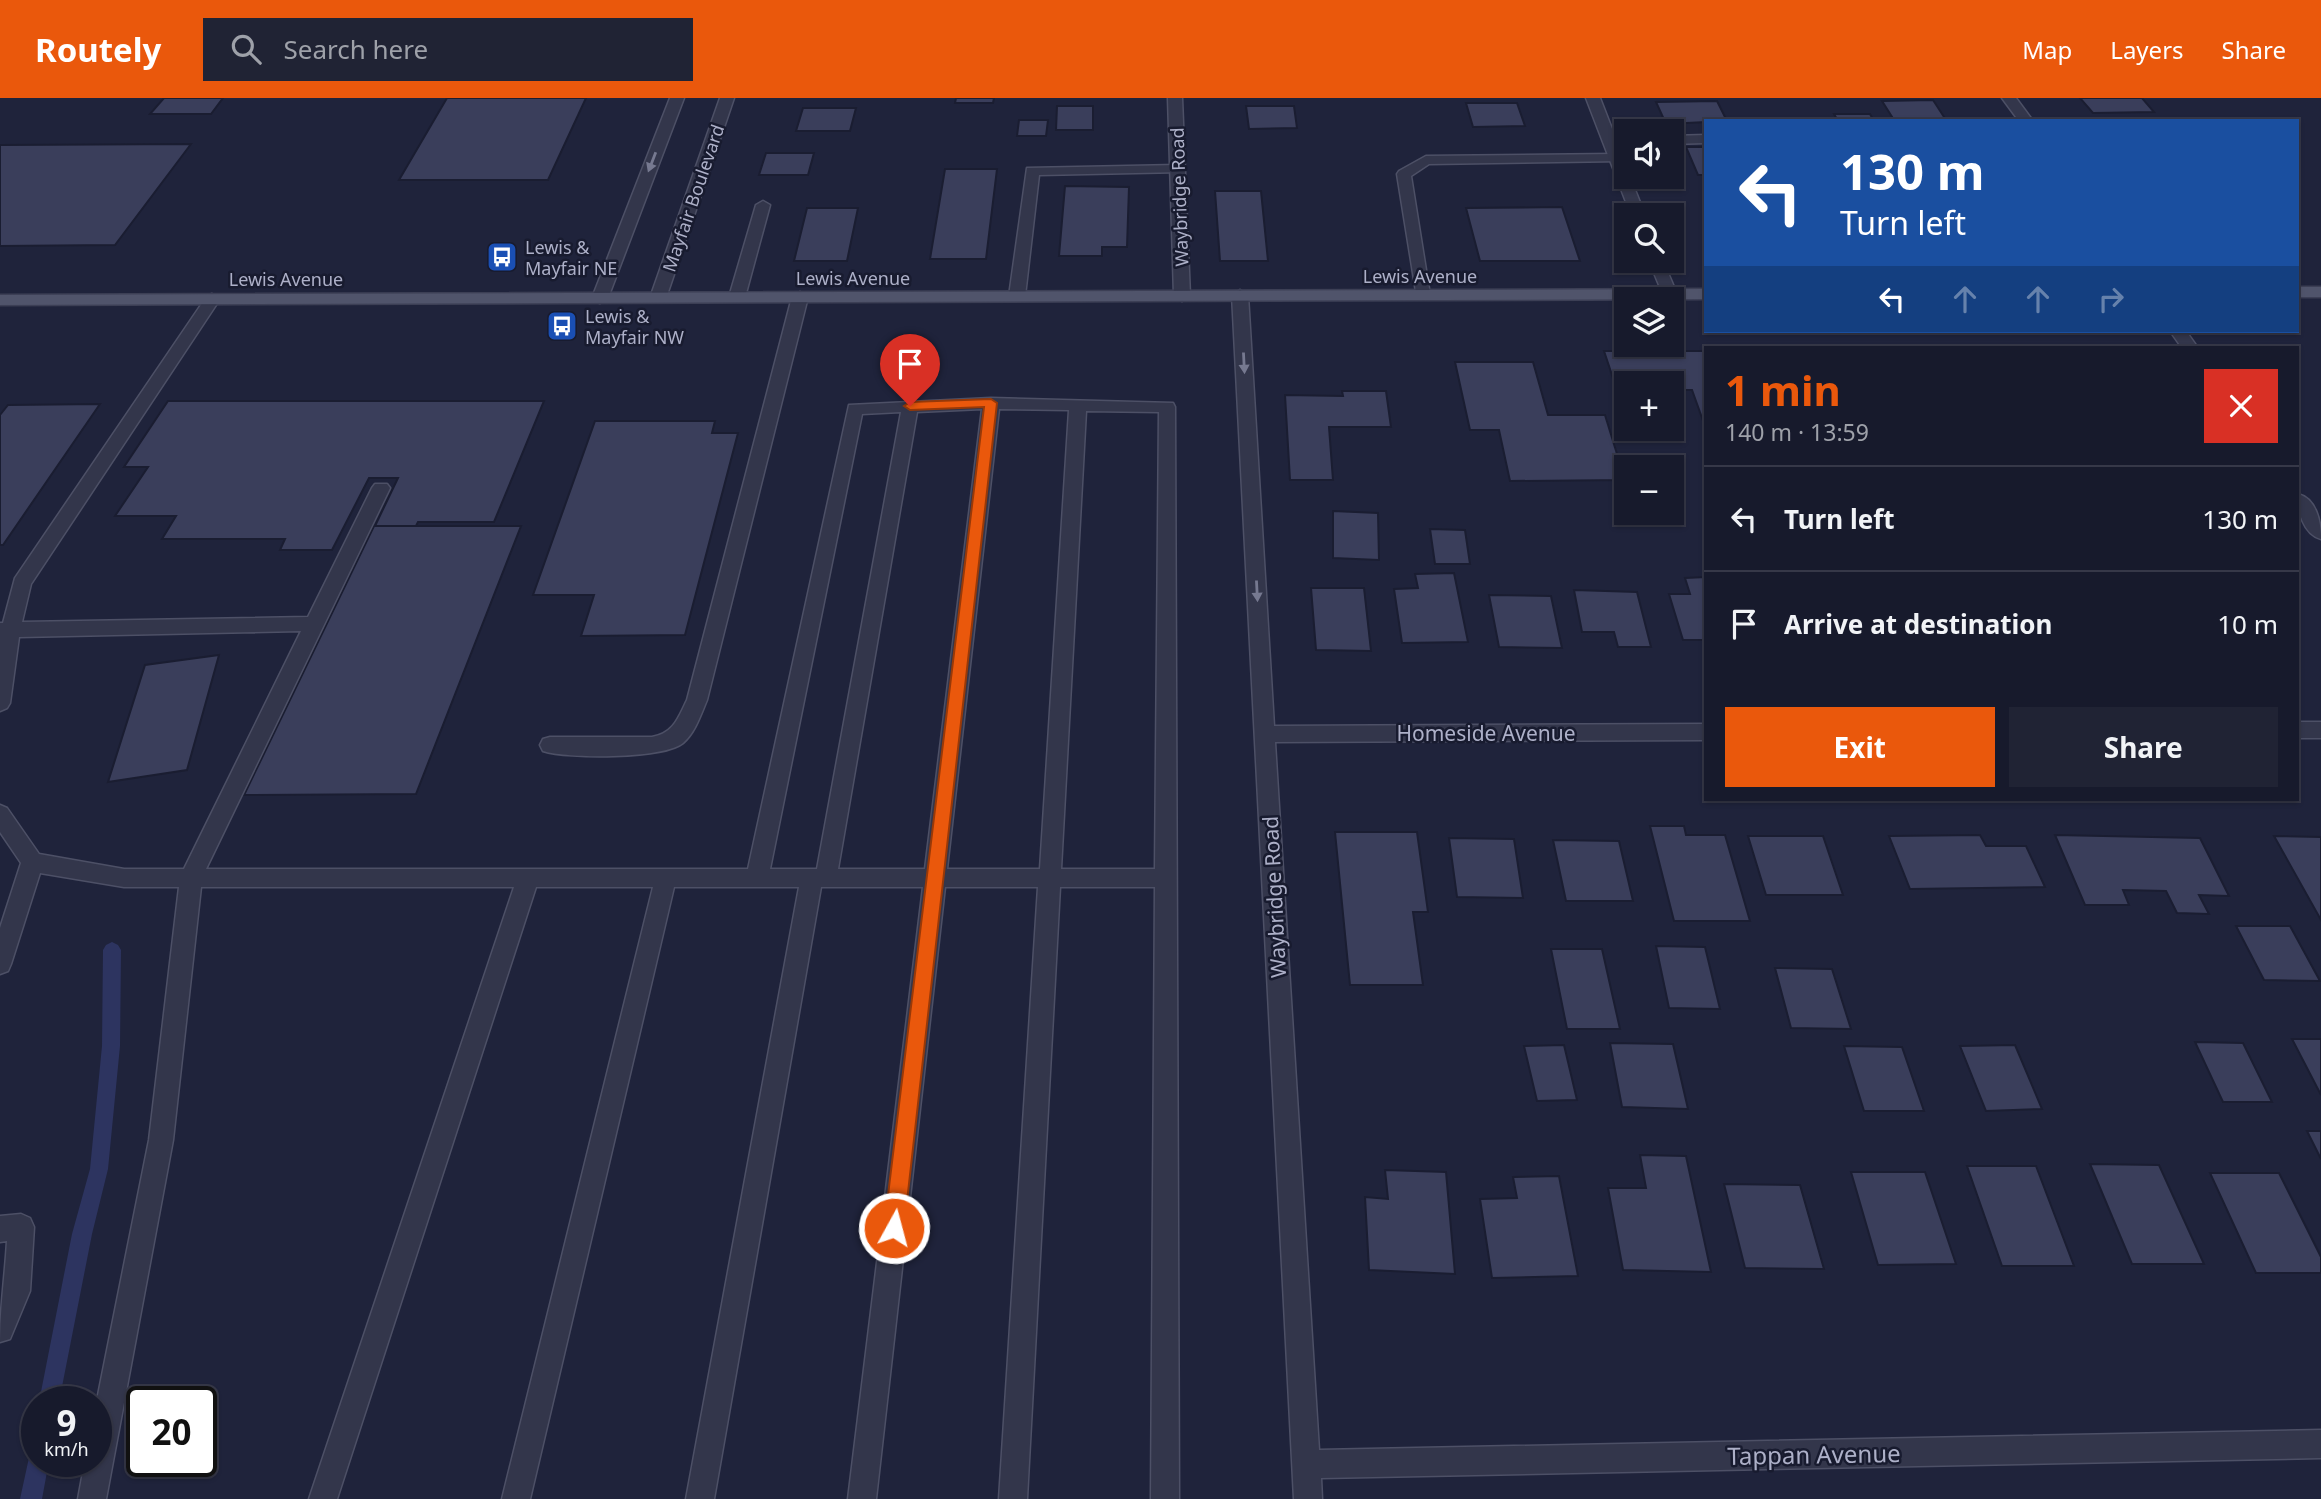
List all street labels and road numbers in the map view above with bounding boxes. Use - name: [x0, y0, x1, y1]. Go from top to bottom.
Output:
- street label: Mayfair Boulevard: [657, 121, 729, 275]
- street label: Waybridge Road: [1165, 127, 1193, 267]
- street label: Lewis Avenue: [1363, 264, 1477, 288]
- street label: Lewis Avenue: [796, 266, 910, 290]
- street label: Lewis Avenue: [229, 267, 343, 291]
- street label: Homeside Avenue: [1396, 719, 1576, 747]
- street label: Waybridge Road: [1256, 815, 1292, 979]
- street label: Tappan Avenue: [1727, 1436, 1901, 1472]

